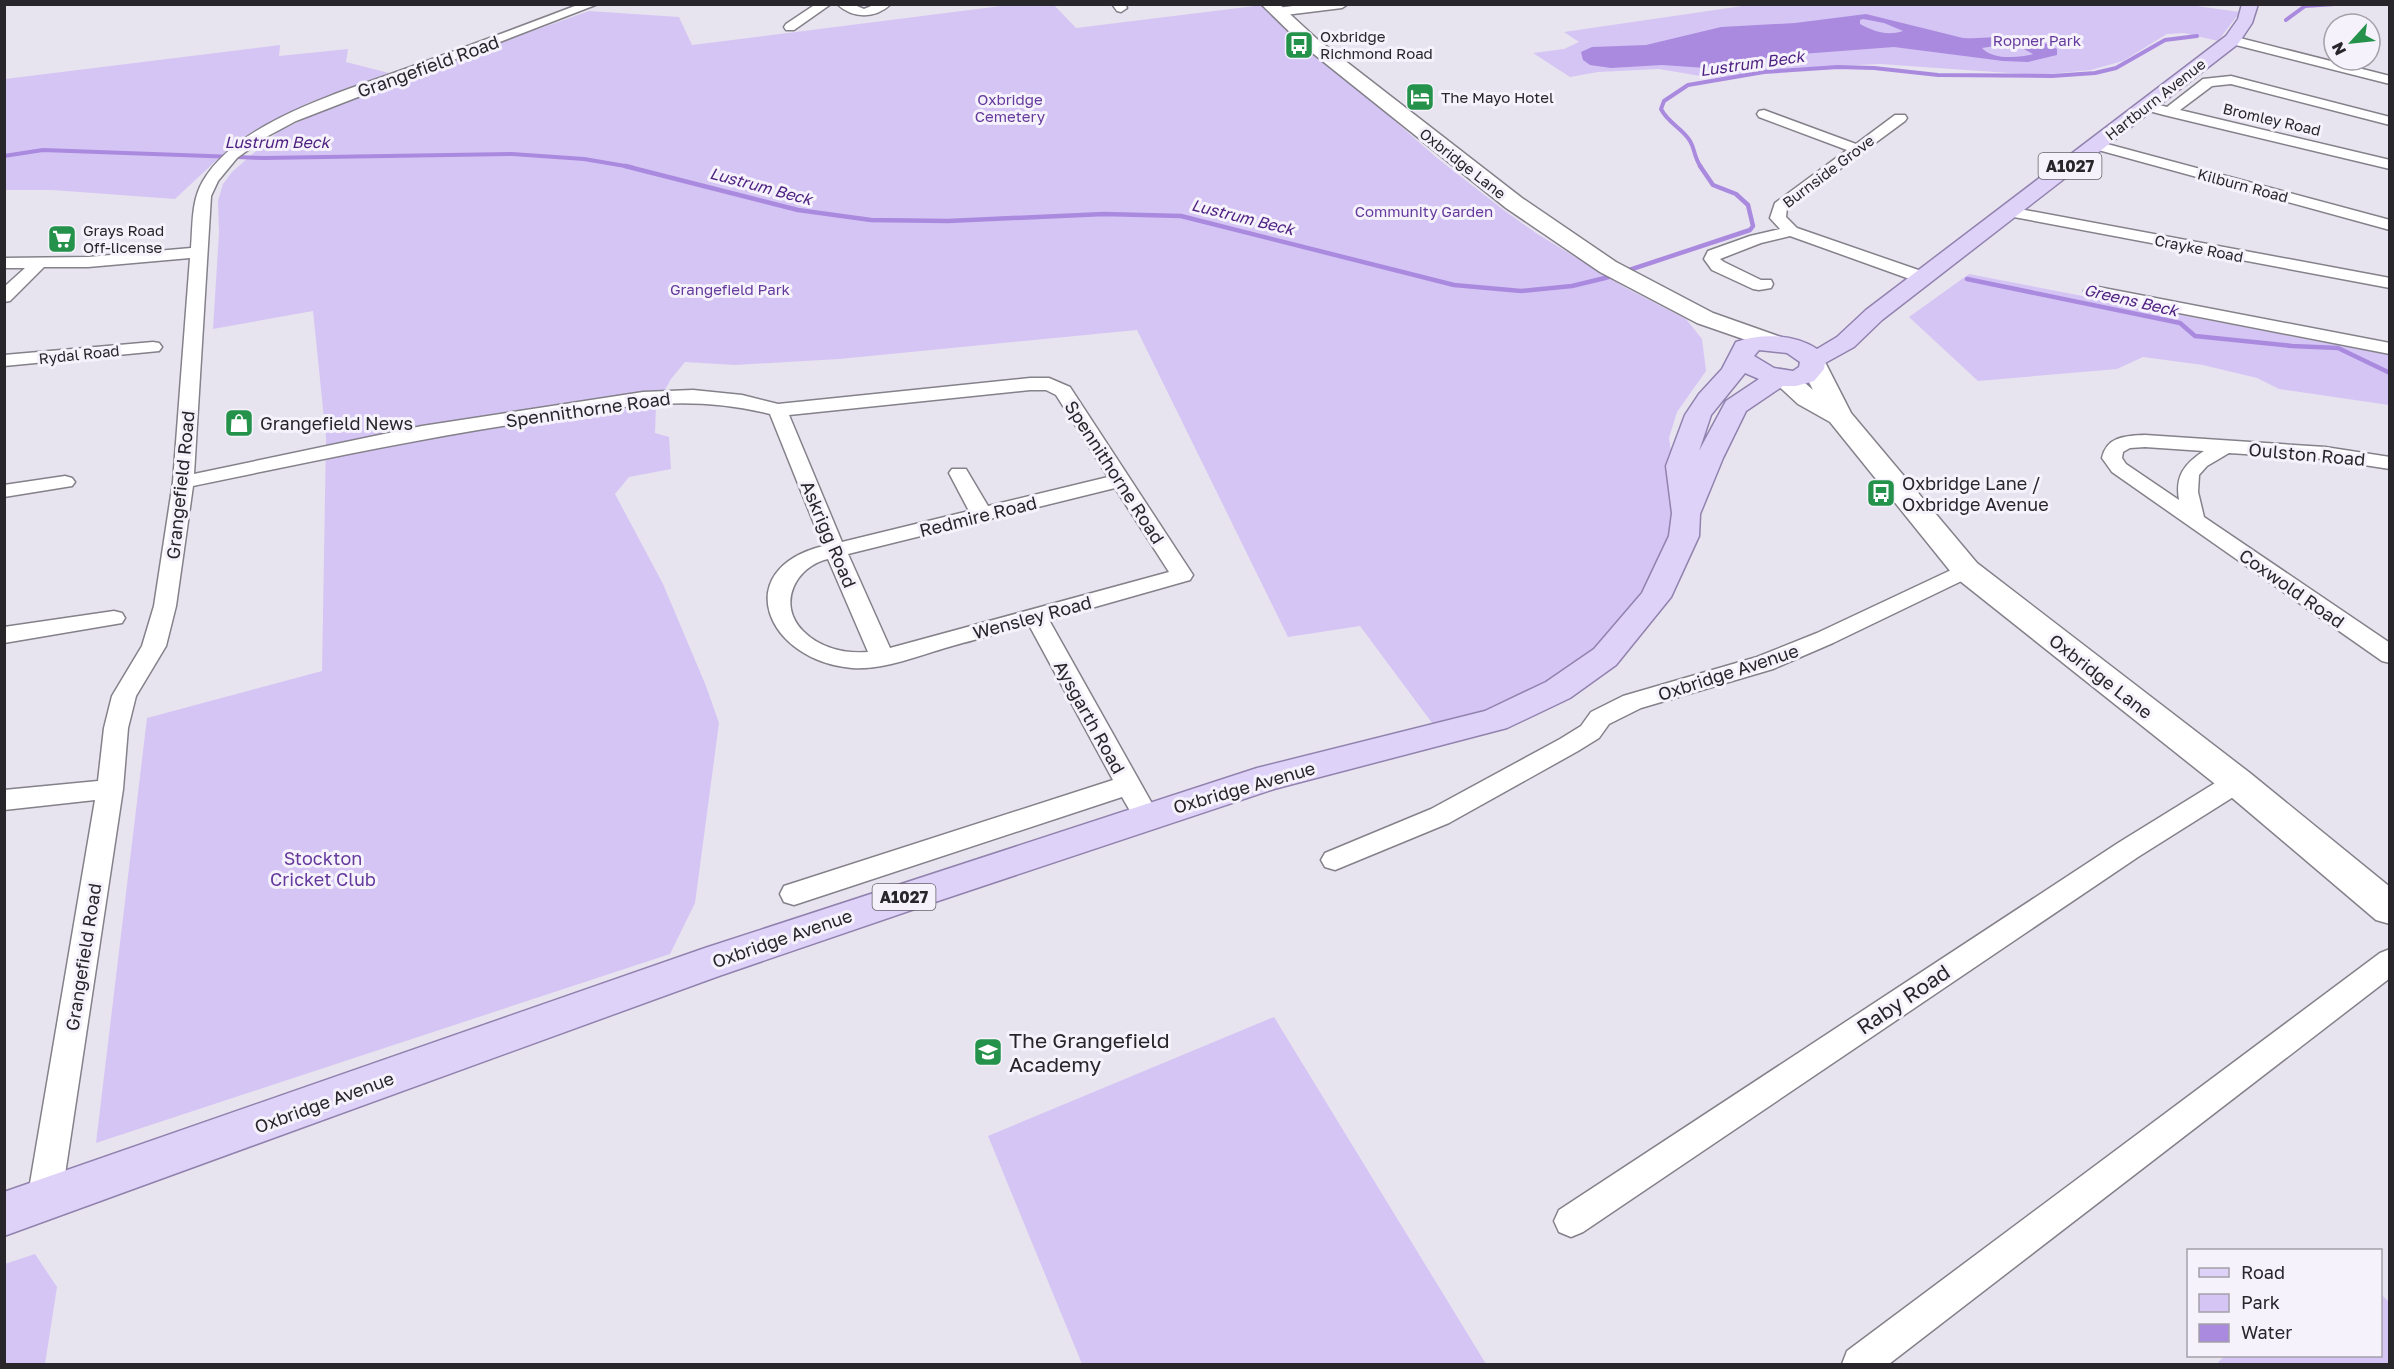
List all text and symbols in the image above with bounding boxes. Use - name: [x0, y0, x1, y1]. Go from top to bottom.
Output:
- north arrow: [2322, 12, 2382, 72]
- place label: Oxbridge Richmond Road: [1320, 27, 1433, 62]
- bus stop icon: Oxbridge Richmond Road: [1283, 29, 1315, 61]
- street label: Grangefield Road: [354, 30, 502, 102]
- park label: Ropner Park: [1993, 31, 2082, 49]
- text: N: [2327, 39, 2350, 59]
- water label: Lustrum Beck: [1699, 46, 1807, 80]
- street label: Hartburn Avenue: [2101, 54, 2209, 144]
- hotel icon: The Mayo Hotel: [1404, 81, 1436, 113]
- place label: The Mayo Hotel: [1441, 88, 1554, 106]
- park label: Oxbridge Cemetery: [975, 90, 1046, 125]
- street label: Bromley Road: [2221, 99, 2323, 139]
- street label: Oxbridge Lane: [1416, 124, 1510, 202]
- street label: Burnside Grove: [1779, 131, 1877, 211]
- water label: Lustrum Beck: [224, 132, 332, 152]
- road number: A1027: [2038, 153, 2102, 179]
- water label: Lustrum Beck: [708, 163, 816, 210]
- street label: Kilburn Road: [2196, 164, 2290, 206]
- water label: Lustrum Beck: [1190, 195, 1298, 240]
- park label: Community Garden: [1355, 202, 1493, 220]
- place label: Grays Road Off-license: [83, 221, 164, 256]
- supermarket icon: Grays Road Off-license: [46, 223, 78, 255]
- street label: Crayke Road: [2153, 231, 2245, 265]
- water label: Greens Beck: [2082, 279, 2182, 321]
- park label: Grangefield Park: [670, 280, 791, 298]
- street label: Rydal Road: [38, 341, 120, 367]
- street label: Spennithorne Road: [504, 387, 672, 431]
- street label: Spennithorne Road: [1061, 396, 1169, 548]
- shop icon: Grangefield News: [223, 407, 255, 439]
- street label: Grangefield Road: [161, 410, 199, 560]
- place label: Grangefield News: [260, 412, 413, 434]
- street label: Oulston Road: [2248, 438, 2366, 470]
- place label: Oxbridge Lane / Oxbridge Avenue: [1902, 472, 2049, 515]
- street label: Askrigg Road: [797, 477, 861, 591]
- bus stop icon: Oxbridge Lane / Oxbridge Avenue: [1865, 477, 1897, 509]
- street label: Redmire Road: [917, 491, 1039, 541]
- street label: Coxwold Road: [2235, 544, 2349, 632]
- street label: Wensley Road: [970, 591, 1094, 643]
- street label: Oxbridge Lane: [2045, 629, 2157, 723]
- street label: Oxbridge Avenue: [1655, 639, 1801, 705]
- street label: Aysgarth Road: [1050, 657, 1130, 777]
- street label: Oxbridge Avenue: [1171, 756, 1317, 818]
- park label: Stockton Cricket Club: [270, 847, 376, 890]
- street label: Grangefield Road: [60, 882, 106, 1032]
- road number: A1027: [872, 884, 936, 910]
- street label: Oxbridge Avenue: [709, 904, 855, 972]
- street label: Raby Road: [1851, 958, 1955, 1040]
- place label: The Grangefield Academy: [1009, 1027, 1170, 1077]
- school or university icon: The Grangefield Academy: [972, 1036, 1004, 1068]
- street label: Oxbridge Avenue: [251, 1067, 397, 1137]
- legend: [2187, 1249, 2382, 1357]
- text: Road: [2241, 1261, 2285, 1283]
- text: Park: [2241, 1291, 2280, 1313]
- text: Water: [2241, 1321, 2292, 1343]

